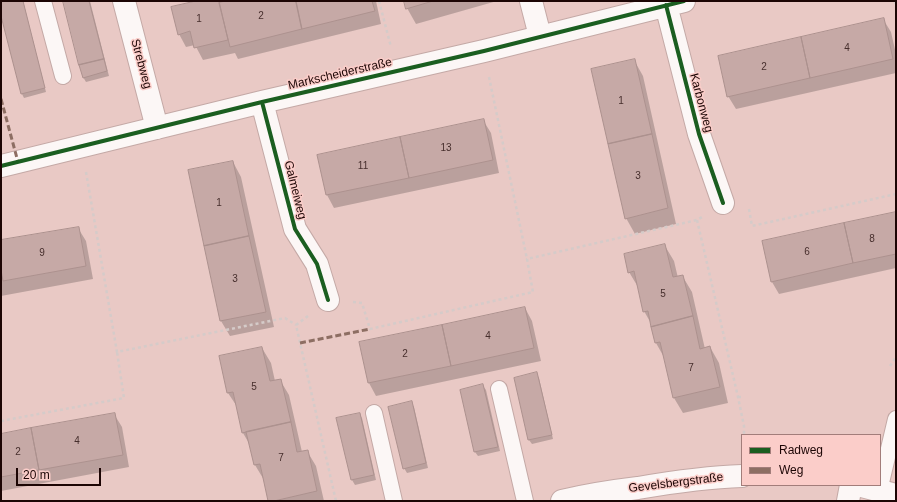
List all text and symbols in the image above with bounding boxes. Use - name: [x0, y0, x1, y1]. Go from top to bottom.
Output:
- house number: 2: [258, 10, 264, 22]
- house number: 1: [196, 13, 202, 25]
- street label: Strebweg: [127, 38, 155, 90]
- house number: 4: [844, 42, 850, 54]
- street label: Markscheiderstraße: [287, 55, 393, 93]
- house number: 2: [761, 61, 767, 73]
- street label: Karbonweg: [686, 72, 716, 134]
- house number: 1: [618, 95, 624, 107]
- house number: 13: [440, 142, 452, 154]
- street label: Galmeiweg: [281, 159, 309, 221]
- house number: 11: [358, 160, 368, 172]
- house number: 3: [635, 170, 641, 182]
- house number: 1: [216, 197, 222, 209]
- house number: 8: [869, 233, 875, 245]
- house number: 6: [804, 246, 810, 258]
- house number: 9: [39, 247, 45, 259]
- house number: 3: [232, 273, 238, 285]
- house number: 5: [660, 288, 666, 300]
- house number: 4: [485, 330, 491, 342]
- house number: 2: [402, 348, 408, 360]
- house number: 7: [688, 362, 694, 374]
- house number: 5: [251, 381, 257, 393]
- legend: [741, 434, 881, 486]
- house number: 4: [74, 435, 80, 447]
- text: Radweg: [779, 443, 823, 457]
- house number: 2: [15, 446, 21, 458]
- house number: 7: [278, 452, 284, 464]
- scale bar: [18, 460, 103, 486]
- text: Weg: [779, 463, 803, 477]
- text: 20 m: [23, 468, 50, 482]
- street label: Gevelsbergstraße: [628, 470, 724, 496]

